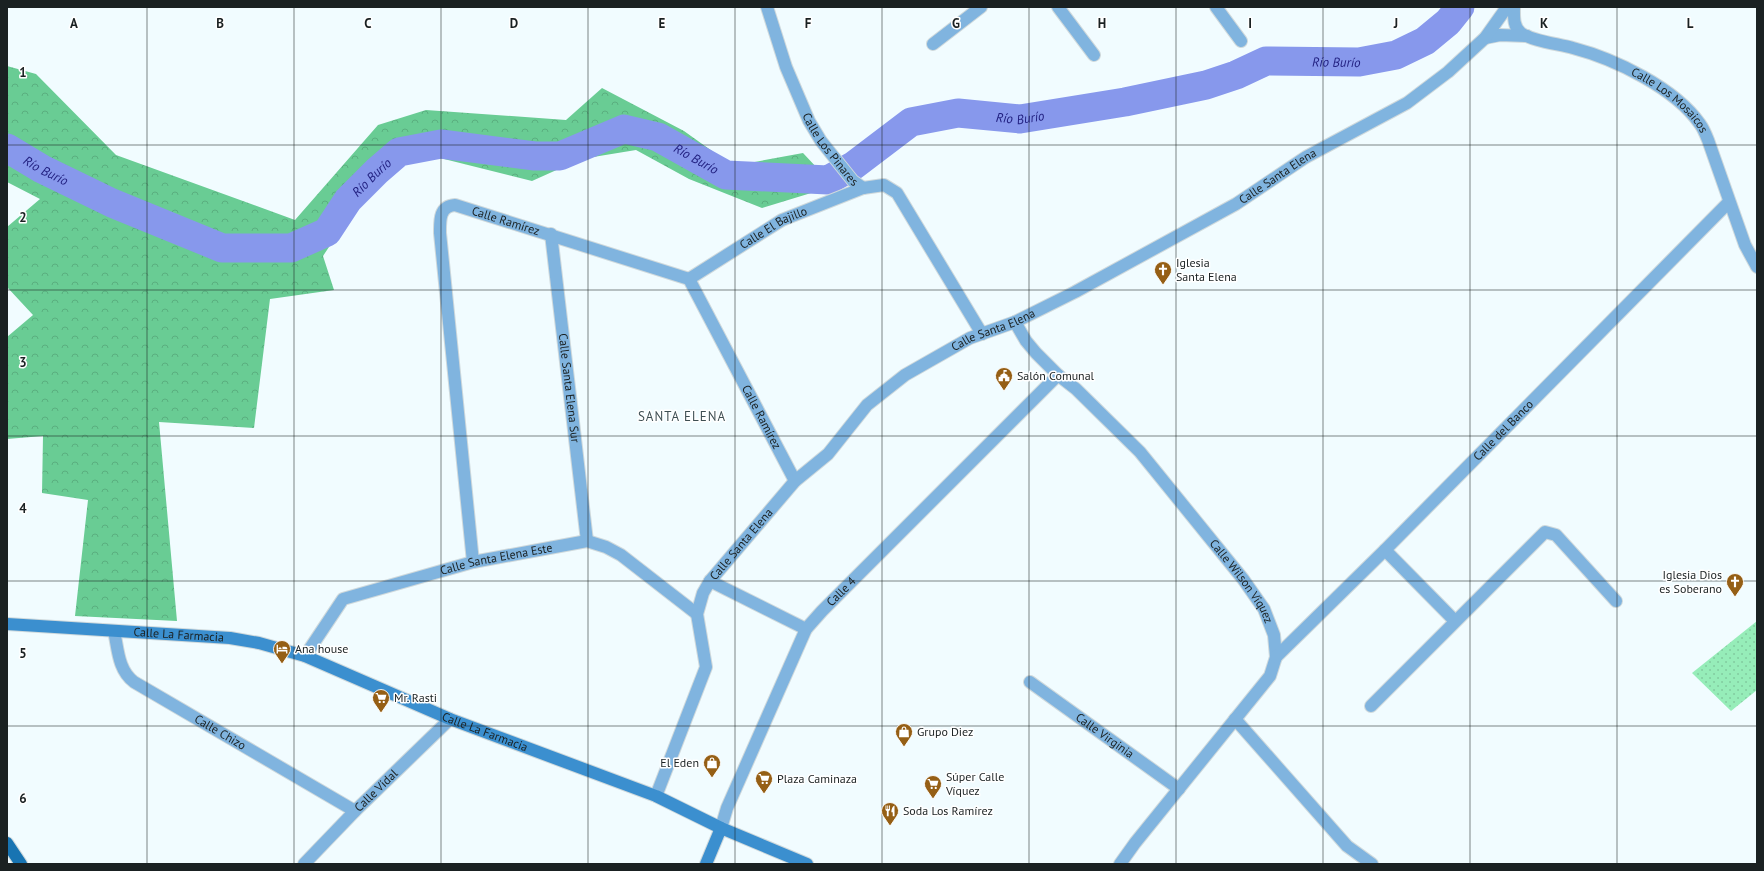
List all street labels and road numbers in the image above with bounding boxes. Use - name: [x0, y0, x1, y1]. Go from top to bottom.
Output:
- street label: Calle Los Mosaicos: [1629, 64, 1712, 135]
- street label: Calle Los Pinares: [799, 110, 861, 189]
- street label: Calle Santa Elena: [1236, 145, 1319, 207]
- street label: Calle Ramírez: [470, 203, 542, 238]
- street label: Calle El Bajillo: [737, 203, 809, 252]
- street label: Calle Santa Elena: [948, 305, 1037, 354]
- street label: Calle Santa Elena Sur: [556, 332, 583, 443]
- street label: Calle Ramírez: [739, 382, 785, 451]
- street label: Calle del Banco: [1470, 396, 1536, 463]
- street label: Calle Santa Elena: [706, 505, 776, 583]
- street label: Calle Wilson Víquez: [1207, 536, 1277, 625]
- street label: Calle Santa Elena Este: [438, 540, 554, 578]
- street label: Calle 4: [823, 573, 859, 609]
- street label: Calle La Farmacia: [133, 624, 224, 645]
- street label: Calle La Farmacia: [440, 708, 530, 754]
- street label: Calle Virginia: [1073, 709, 1137, 761]
- street label: Calle Chizo: [192, 711, 249, 753]
- street label: Calle Vidal: [351, 765, 401, 815]

